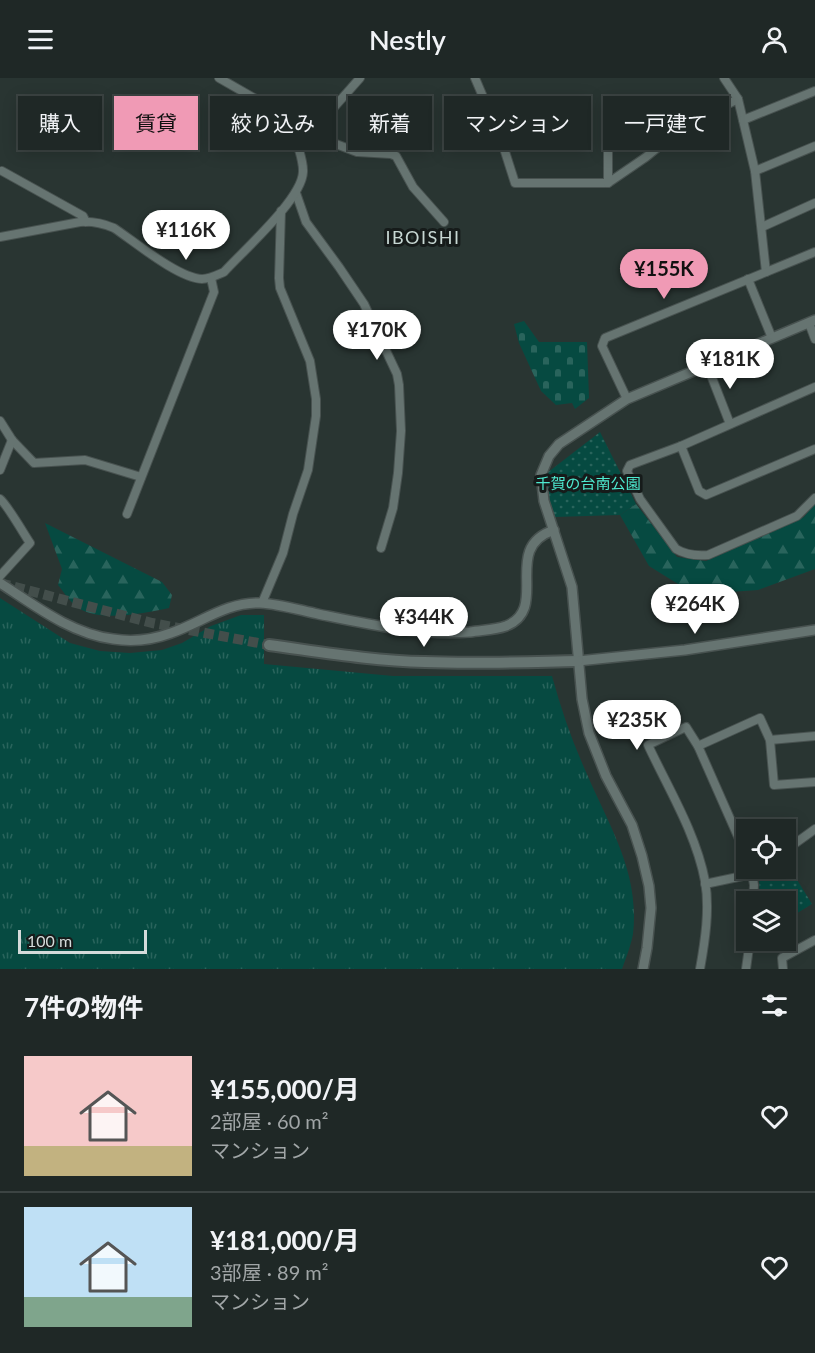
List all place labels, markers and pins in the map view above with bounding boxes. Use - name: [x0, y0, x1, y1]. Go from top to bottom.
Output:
- pin: ¥116K: [144, 210, 228, 261]
- pin: ¥155K: [622, 249, 706, 300]
- pin: ¥170K: [335, 310, 419, 361]
- pin: ¥181K: [688, 339, 772, 390]
- pin: ¥264K: [653, 584, 737, 635]
- pin: ¥344K: [382, 597, 466, 648]
- pin: ¥235K: [595, 700, 679, 751]

